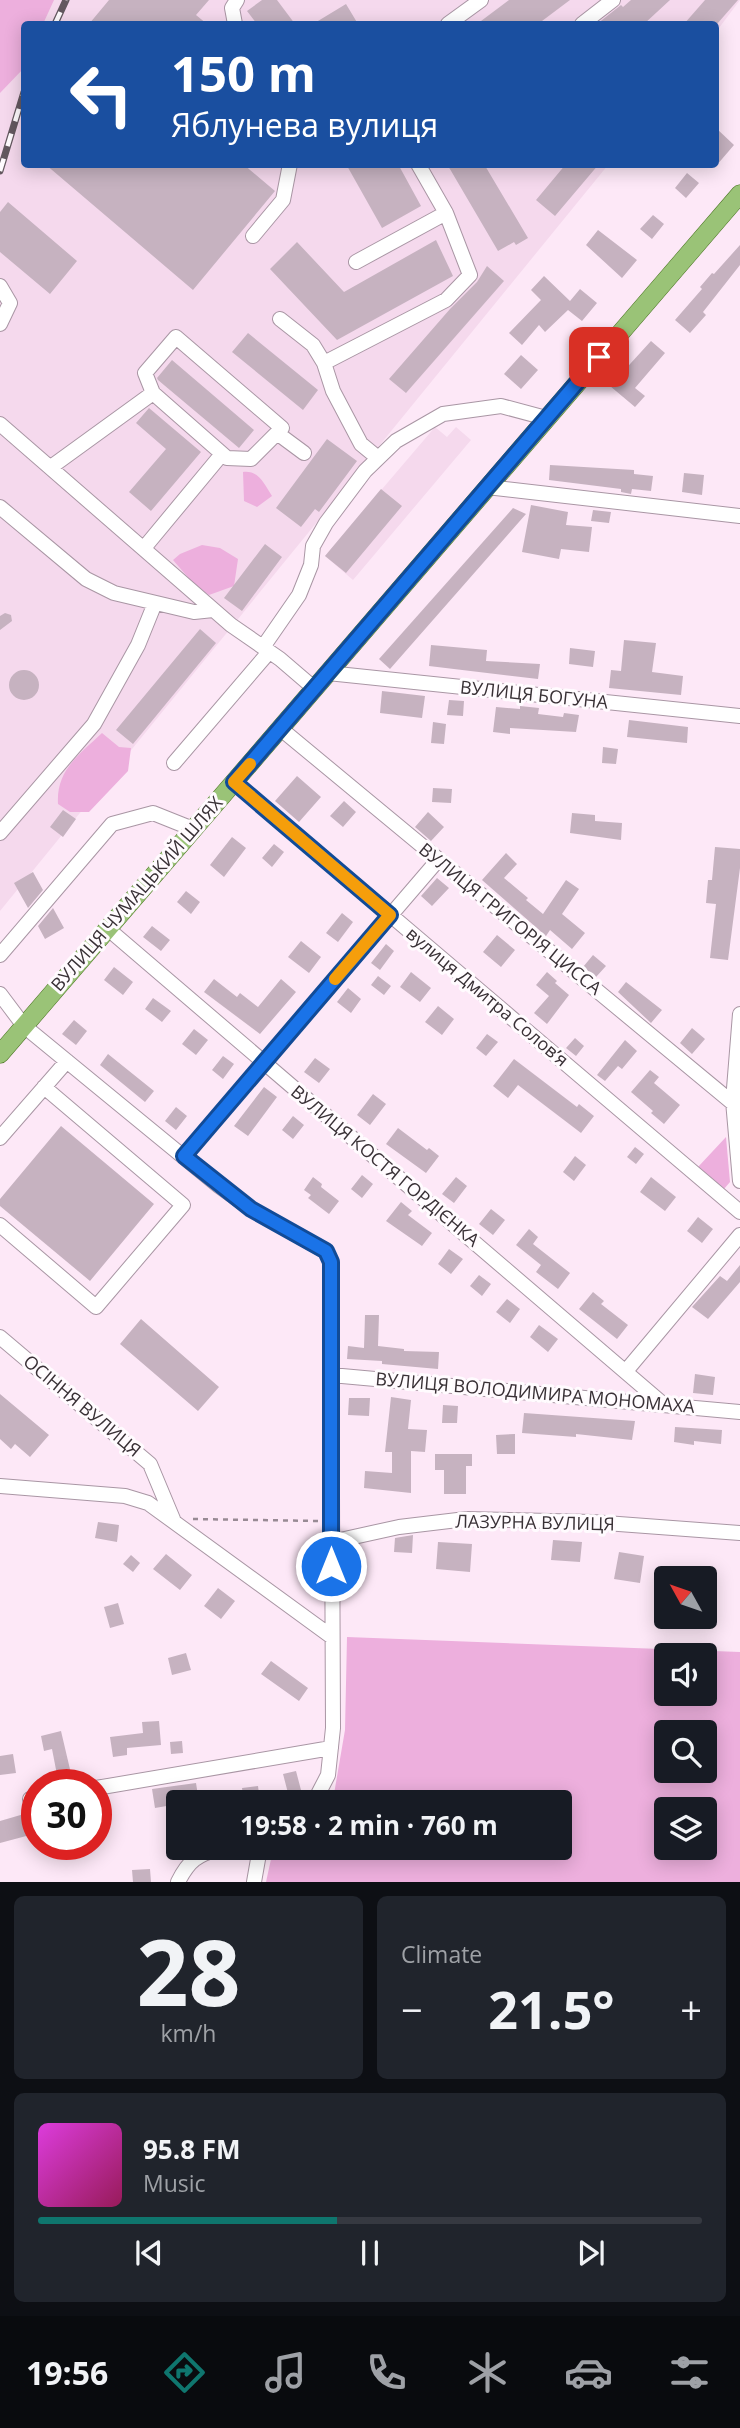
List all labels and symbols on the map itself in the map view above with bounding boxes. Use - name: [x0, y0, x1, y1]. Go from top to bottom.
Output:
- pin: [569, 327, 629, 387]
- street label: ВУЛИЦЯ БОГУНА: [459, 674, 610, 714]
- street label: ВУЛИЦЯ ЧУМАЦЬКИЙ ШЛЯХ: [45, 791, 228, 996]
- street label: ВУЛИЦЯ ГРИГОРІЯ ЦИССА: [414, 837, 607, 1000]
- street label: вулиця Дмитра Соловʼя: [401, 921, 574, 1071]
- street label: ВУЛИЦЯ КОСТЯ ГОРДІЄНКА: [286, 1079, 486, 1252]
- street label: ОСІННЯ ВУЛИЦЯ: [19, 1349, 147, 1462]
- street label: ВУЛИЦЯ ВОЛОДИМИРА МОНОМАХА: [375, 1366, 696, 1418]
- street label: ЛАЗУРНА ВУЛИЦЯ: [455, 1509, 615, 1535]
- position arrow: [294, 1529, 368, 1603]
- north arrow: [654, 1566, 718, 1629]
- speed limit sign: 30: [21, 1769, 112, 1860]

